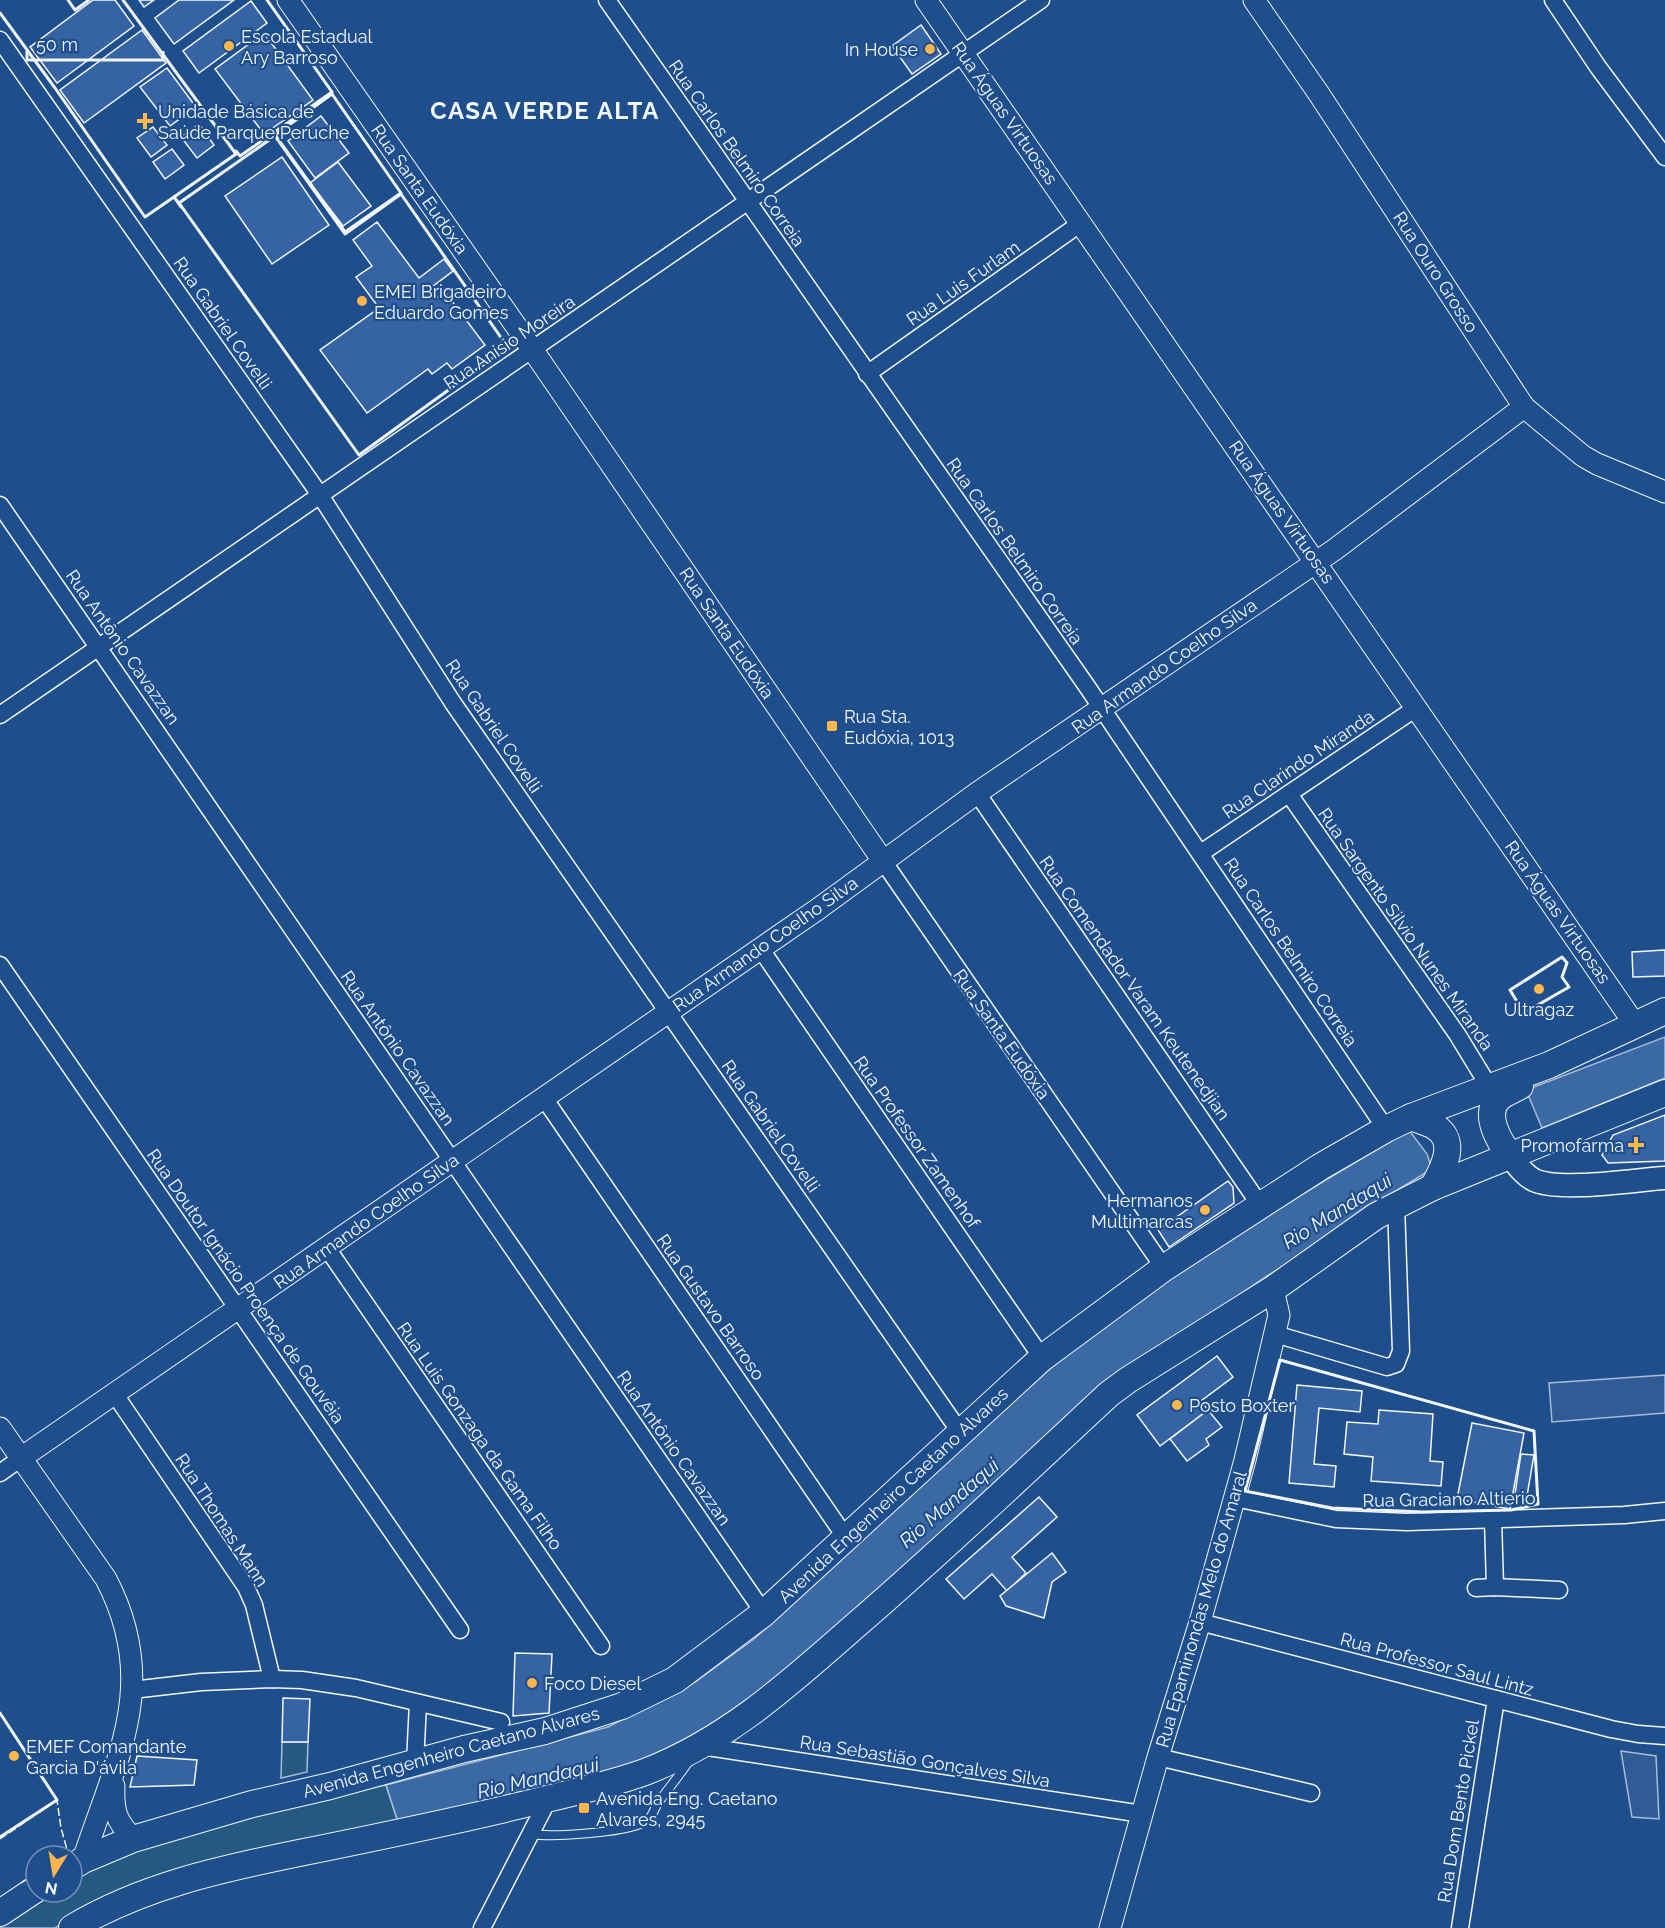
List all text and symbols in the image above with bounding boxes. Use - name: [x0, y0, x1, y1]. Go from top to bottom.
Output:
- scale bar: [27, 24, 164, 62]
- place label: Escola Estadual Ary Barroso: [241, 26, 373, 68]
- text: 50 m: [36, 34, 78, 55]
- street label: Rua Águas Virtuosas: [948, 37, 1063, 189]
- marker: Escola Estadual Ary Barroso: [222, 39, 236, 53]
- place label: In House: [845, 39, 918, 60]
- marker: In House: [923, 42, 937, 56]
- street label: Rua Carlos Belmiro Correia: [664, 56, 810, 250]
- district label: CASA VERDE ALTA: [430, 96, 660, 125]
- place label: Unidade Básica de Saúde Parque Peruche: [158, 101, 350, 143]
- marker: Unidade Básica de Saúde Parque Peruche: [136, 112, 154, 130]
- street label: Rua Santa Eudóxia: [367, 120, 473, 258]
- street label: Rua Ouro Grosso: [1389, 208, 1483, 337]
- street label: Rua Luis Furlam: [902, 236, 1024, 330]
- street label: Rua Gabriel Covelli: [170, 253, 276, 393]
- place label: EMEI Brigadeiro Eduardo Gomes: [374, 281, 509, 323]
- street label: Rua Anísio Moreira: [439, 290, 579, 394]
- marker: EMEI Brigadeiro Eduardo Gomes: [355, 294, 369, 308]
- street label: Rua Águas Virtuosas: [1225, 436, 1340, 588]
- street label: Rua Carlos Belmiro Correia: [942, 454, 1088, 648]
- street label: Rua Santa Eudóxia: [675, 563, 779, 703]
- street label: Rua Antônio Cavazzan: [62, 566, 184, 728]
- street label: Rua Armando Coelho Silva: [1067, 594, 1261, 738]
- street label: Rua Gabriel Covelli: [442, 655, 546, 797]
- street label: Rua Clarindo Miranda: [1218, 705, 1378, 823]
- place label: Rua Sta. Eudóxia, 1013: [844, 706, 954, 748]
- marker: Rua Sta. Eudóxia, 1013: [825, 719, 839, 733]
- street label: Rua Sargento Silvio Nunes Miranda: [1314, 804, 1498, 1054]
- street label: Rua Águas Virtuosas: [1501, 836, 1616, 988]
- street label: Rua Comendador Varam Keutenedjian: [1035, 852, 1235, 1124]
- street label: Rua Carlos Belmiro Correia: [1220, 854, 1362, 1050]
- street label: Rua Armando Coelho Silva: [668, 872, 862, 1016]
- street label: Rua Santa Eudóxia: [949, 965, 1055, 1103]
- street label: Rua Antônio Cavazzan: [337, 967, 459, 1129]
- marker: Ultragaz: [1532, 982, 1546, 996]
- place label: Ultragaz: [1504, 999, 1574, 1020]
- street label: Rua Professor Zamenhof: [850, 1052, 985, 1233]
- street label: Rua Gabriel Covelli: [718, 1056, 824, 1196]
- place label: Promofarma: [1521, 1135, 1624, 1156]
- marker: Promofarma: [1629, 1138, 1643, 1152]
- street label: Rua Doutor Ignácio Proença de Gouvêia: [143, 1145, 349, 1427]
- street label: Rua Armando Coelho Silva: [269, 1149, 463, 1293]
- water label: Rio Mandaqui: [1278, 1167, 1397, 1254]
- place label: Hermanos Multimarcas: [1091, 1190, 1193, 1232]
- marker: Hermanos Multimarcas: [1198, 1203, 1212, 1217]
- street label: Rua Gustavo Barroso: [653, 1230, 769, 1384]
- street label: Rua Luis Gonzaga da Gama Filho: [393, 1318, 567, 1554]
- street label: Rua Antônio Cavazzan: [613, 1367, 735, 1529]
- street label: Avenida Engenheiro Caetano Alvares: [774, 1383, 1012, 1607]
- place label: Posto Boxter: [1189, 1395, 1295, 1416]
- marker: Posto Boxter: [1170, 1398, 1184, 1412]
- street label: Rua Thomas Mann: [171, 1449, 273, 1591]
- water label: Rio Mandaqui: [894, 1453, 1004, 1553]
- street label: Rua Epaminondas Melo do Amaral: [1151, 1468, 1251, 1750]
- street label: Rua Graciano Altierio: [1362, 1487, 1536, 1511]
- street label: Rua Professor Saul Lintz: [1338, 1628, 1536, 1700]
- place label: Foco Diesel: [544, 1673, 641, 1694]
- marker: Foco Diesel: [525, 1676, 539, 1690]
- street label: Avenida Engenheiro Caetano Alvares: [300, 1702, 602, 1802]
- street label: Rua Dom Bento Pickel: [1433, 1718, 1483, 1904]
- street label: Rua Sebastião Gonçalves Silva: [798, 1731, 1052, 1791]
- place label: EMEF Comandante Garcia D'ávila: [26, 1736, 187, 1778]
- marker: EMEF Comandante Garcia D'ávila: [7, 1749, 21, 1763]
- water label: Rio Mandaqui: [475, 1752, 602, 1804]
- place label: Avenida Eng. Caetano Alvares, 2945: [596, 1788, 778, 1830]
- marker: Avenida Eng. Caetano Alvares, 2945: [577, 1801, 591, 1815]
- north arrow: [24, 1844, 84, 1904]
- text: N: [43, 1878, 59, 1899]

